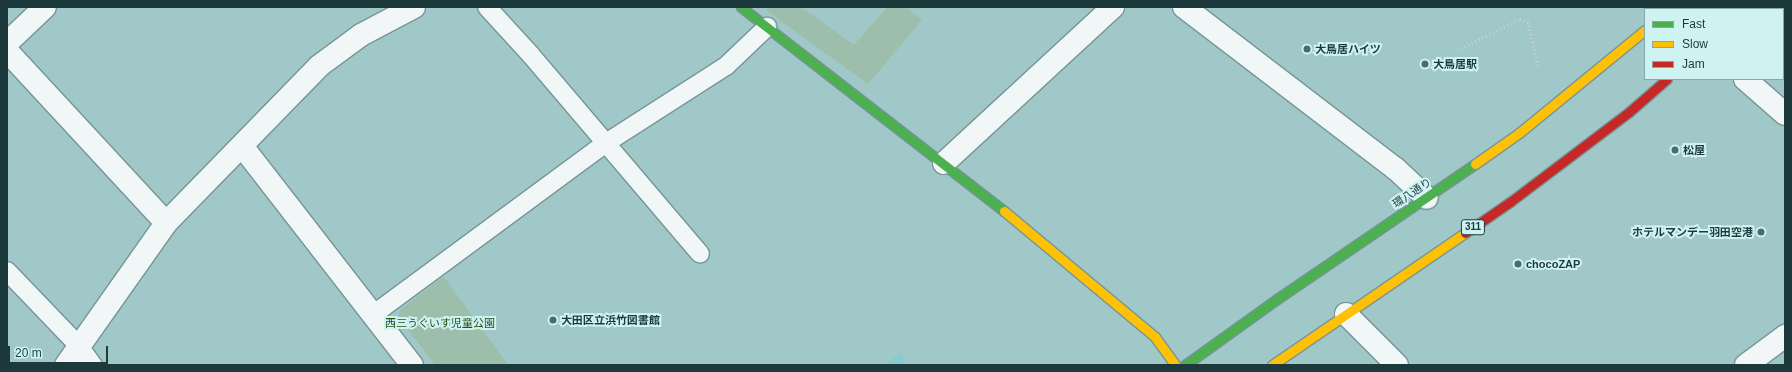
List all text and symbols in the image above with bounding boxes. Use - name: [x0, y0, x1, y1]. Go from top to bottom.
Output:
- legend: [1644, 8, 1784, 80]
- text: Fast: [1682, 17, 1705, 31]
- text: Slow: [1682, 37, 1708, 51]
- place label: 大鳥居ハイツ: [1315, 42, 1381, 56]
- marker: 大鳥居ハイツ: [1302, 44, 1312, 54]
- place label: 大鳥居駅: [1433, 57, 1477, 71]
- text: Jam: [1682, 57, 1705, 71]
- marker: 大鳥居駅: [1420, 59, 1430, 69]
- place label: 松屋: [1683, 143, 1705, 157]
- marker: 松屋: [1670, 145, 1680, 155]
- street label: 環八通り: [1390, 175, 1434, 211]
- road number: 311: [1460, 219, 1486, 235]
- place label: ホテルマンデー羽田空港: [1632, 225, 1753, 239]
- marker: ホテルマンデー羽田空港: [1756, 227, 1766, 237]
- place label: chocoZAP: [1526, 257, 1580, 271]
- marker: chocoZAP: [1513, 259, 1523, 269]
- place label: 大田区立浜竹図書館: [561, 313, 660, 327]
- marker: 大田区立浜竹図書館: [548, 315, 558, 325]
- park label: 西三うぐいす児童公園: [385, 316, 495, 330]
- scale bar: [10, 338, 110, 364]
- text: 20 m: [15, 346, 42, 360]

